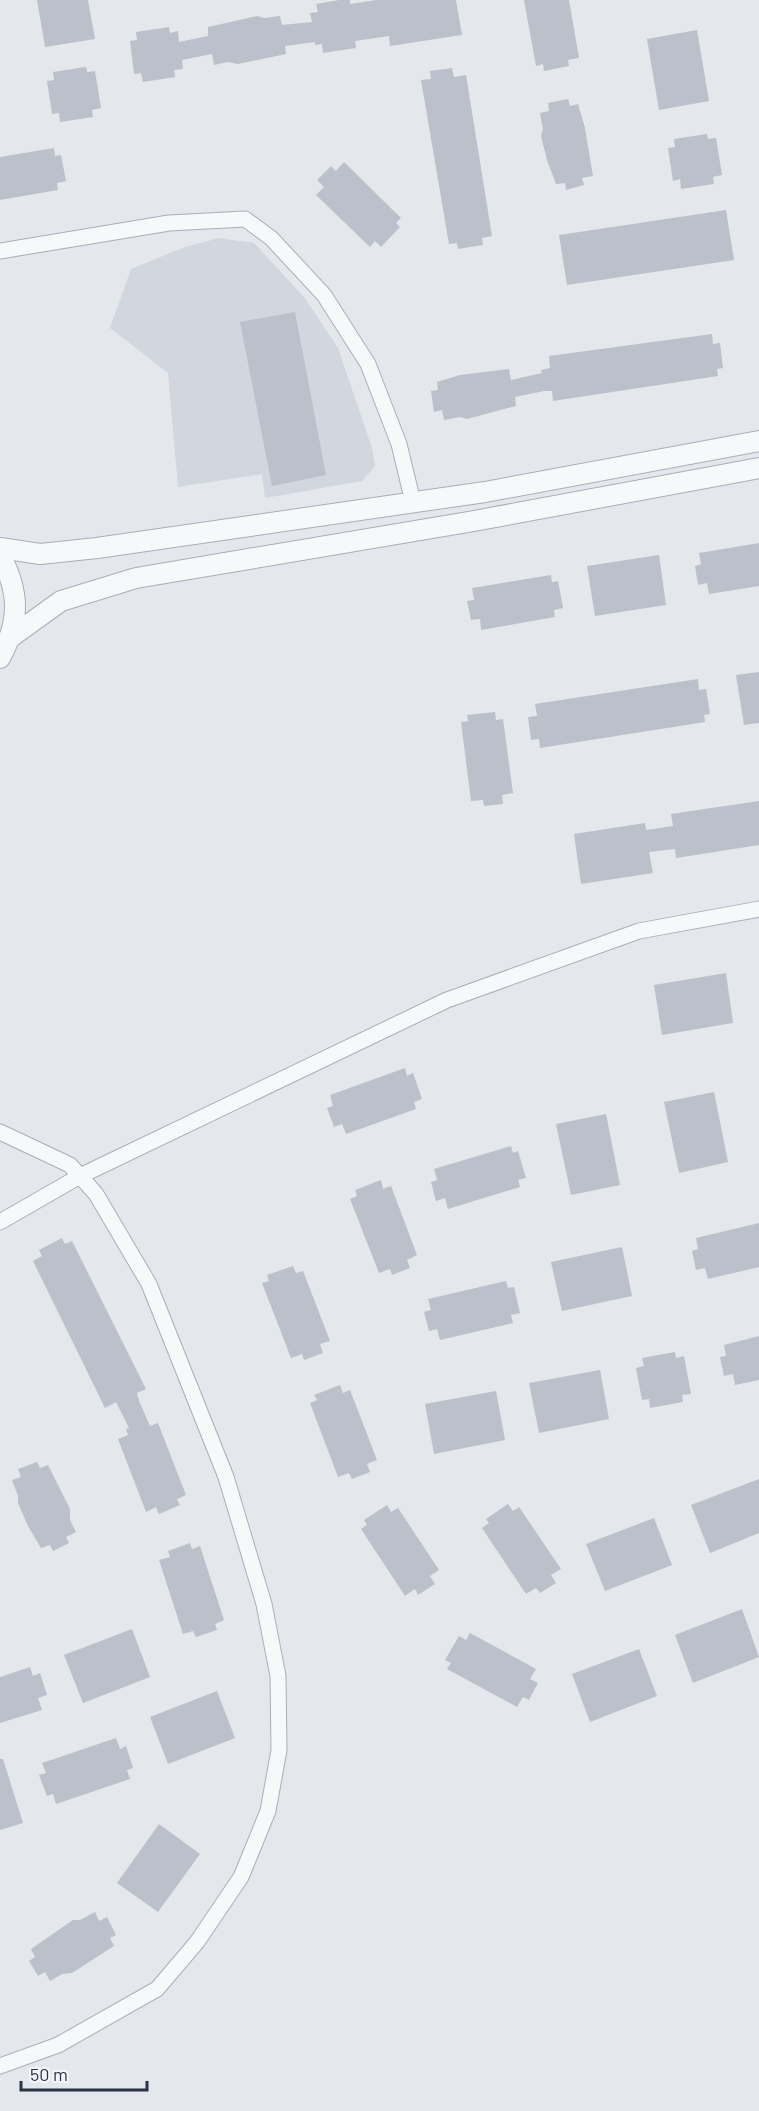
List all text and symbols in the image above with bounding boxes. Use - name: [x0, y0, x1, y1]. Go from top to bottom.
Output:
- scale bar: [21, 2054, 147, 2092]
- text: 50 m: [30, 2063, 68, 2085]

